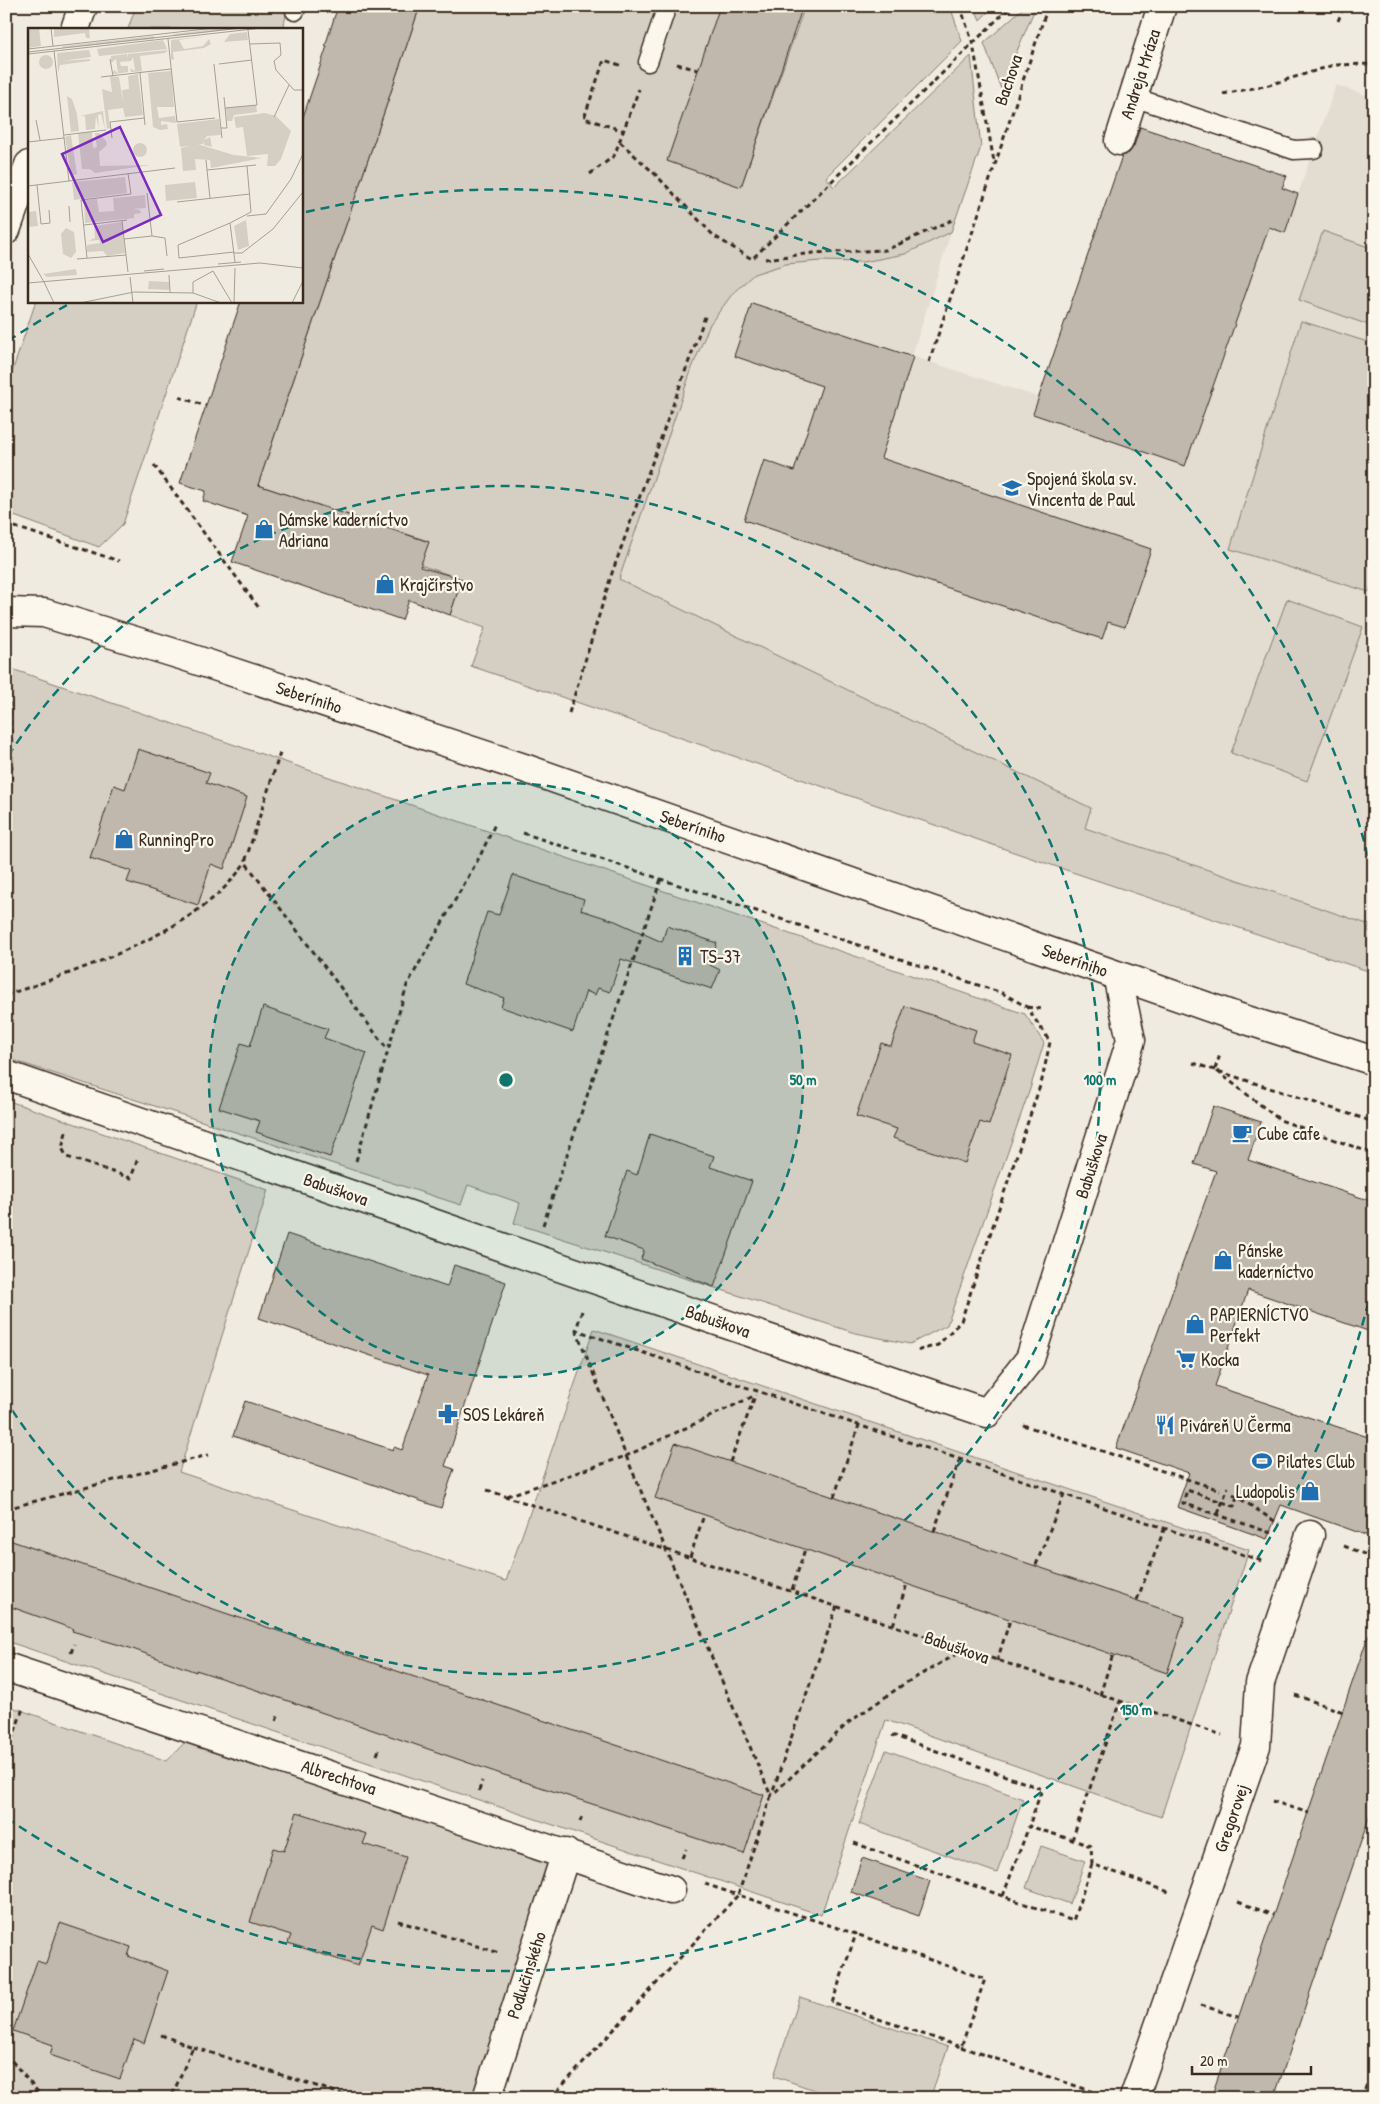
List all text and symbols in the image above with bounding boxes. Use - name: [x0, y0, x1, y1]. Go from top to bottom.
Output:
- street label: Andreja Mráza: [1114, 26, 1166, 122]
- inset map: [28, 28, 302, 302]
- street label: Bachova: [988, 51, 1028, 109]
- place label: Spojená škola sv. Vincenta de Paul: [1027, 466, 1137, 512]
- school or university icon: Spojená škola sv. Vincenta de Paul: [1001, 477, 1023, 499]
- place label: Dámske kaderníctvo Adriana: [279, 507, 408, 553]
- shop icon: Dámske kaderníctvo Adriana: [253, 518, 275, 540]
- place label: Krajčírstvo: [400, 572, 473, 597]
- shop icon: Krajčírstvo: [374, 573, 396, 595]
- street label: Seberíniho: [273, 675, 345, 719]
- street label: Seberíniho: [657, 803, 729, 849]
- place label: RunningPro: [139, 827, 214, 852]
- shop icon: RunningPro: [113, 828, 135, 850]
- street label: Seberíniho: [1039, 937, 1111, 983]
- place label: TS-37: [700, 944, 741, 969]
- building icon: TS-37: [674, 945, 696, 967]
- text: 50 m: [790, 1069, 816, 1090]
- text: 100 m: [1084, 1069, 1116, 1090]
- centre of rings: [497, 1071, 515, 1089]
- place label: Cube cafe: [1257, 1121, 1320, 1146]
- cafe icon: Cube cafe: [1231, 1122, 1253, 1144]
- street label: Babuškova: [1069, 1130, 1113, 1202]
- street label: Babuškova: [300, 1166, 372, 1212]
- place label: Pánske kaderníctvo: [1238, 1238, 1313, 1284]
- shop icon: Pánske kaderníctvo: [1212, 1249, 1234, 1271]
- street label: Babuškova: [682, 1298, 754, 1344]
- place label: PAPIERNÍCTVO Perfekt: [1210, 1302, 1309, 1348]
- shop icon: PAPIERNÍCTVO Perfekt: [1184, 1313, 1206, 1335]
- place label: Kocka: [1201, 1347, 1239, 1372]
- supermarket icon: Kocka: [1175, 1348, 1197, 1370]
- place label: SOS Lekáreň: [463, 1402, 544, 1427]
- pharmacy icon: SOS Lekáreň: [437, 1403, 459, 1425]
- place label: Piváreň U Čerma: [1180, 1413, 1291, 1438]
- restaurant icon: Piváreň U Čerma: [1154, 1414, 1176, 1436]
- place label: Pilates Club: [1277, 1449, 1355, 1474]
- sports icon: Pilates Club: [1251, 1450, 1273, 1472]
- place label: Ludopolis: [1236, 1479, 1295, 1504]
- shop icon: Ludopolis: [1299, 1480, 1321, 1502]
- street label: Babuškova: [921, 1624, 993, 1670]
- text: 150 m: [1120, 1699, 1152, 1720]
- street label: Albrechtova: [298, 1753, 380, 1801]
- street label: Gregorovej: [1208, 1780, 1254, 1856]
- street label: Podlučinského: [500, 1928, 552, 2022]
- scale bar: [1192, 2044, 1311, 2076]
- text: 20 m: [1200, 2050, 1227, 2071]

